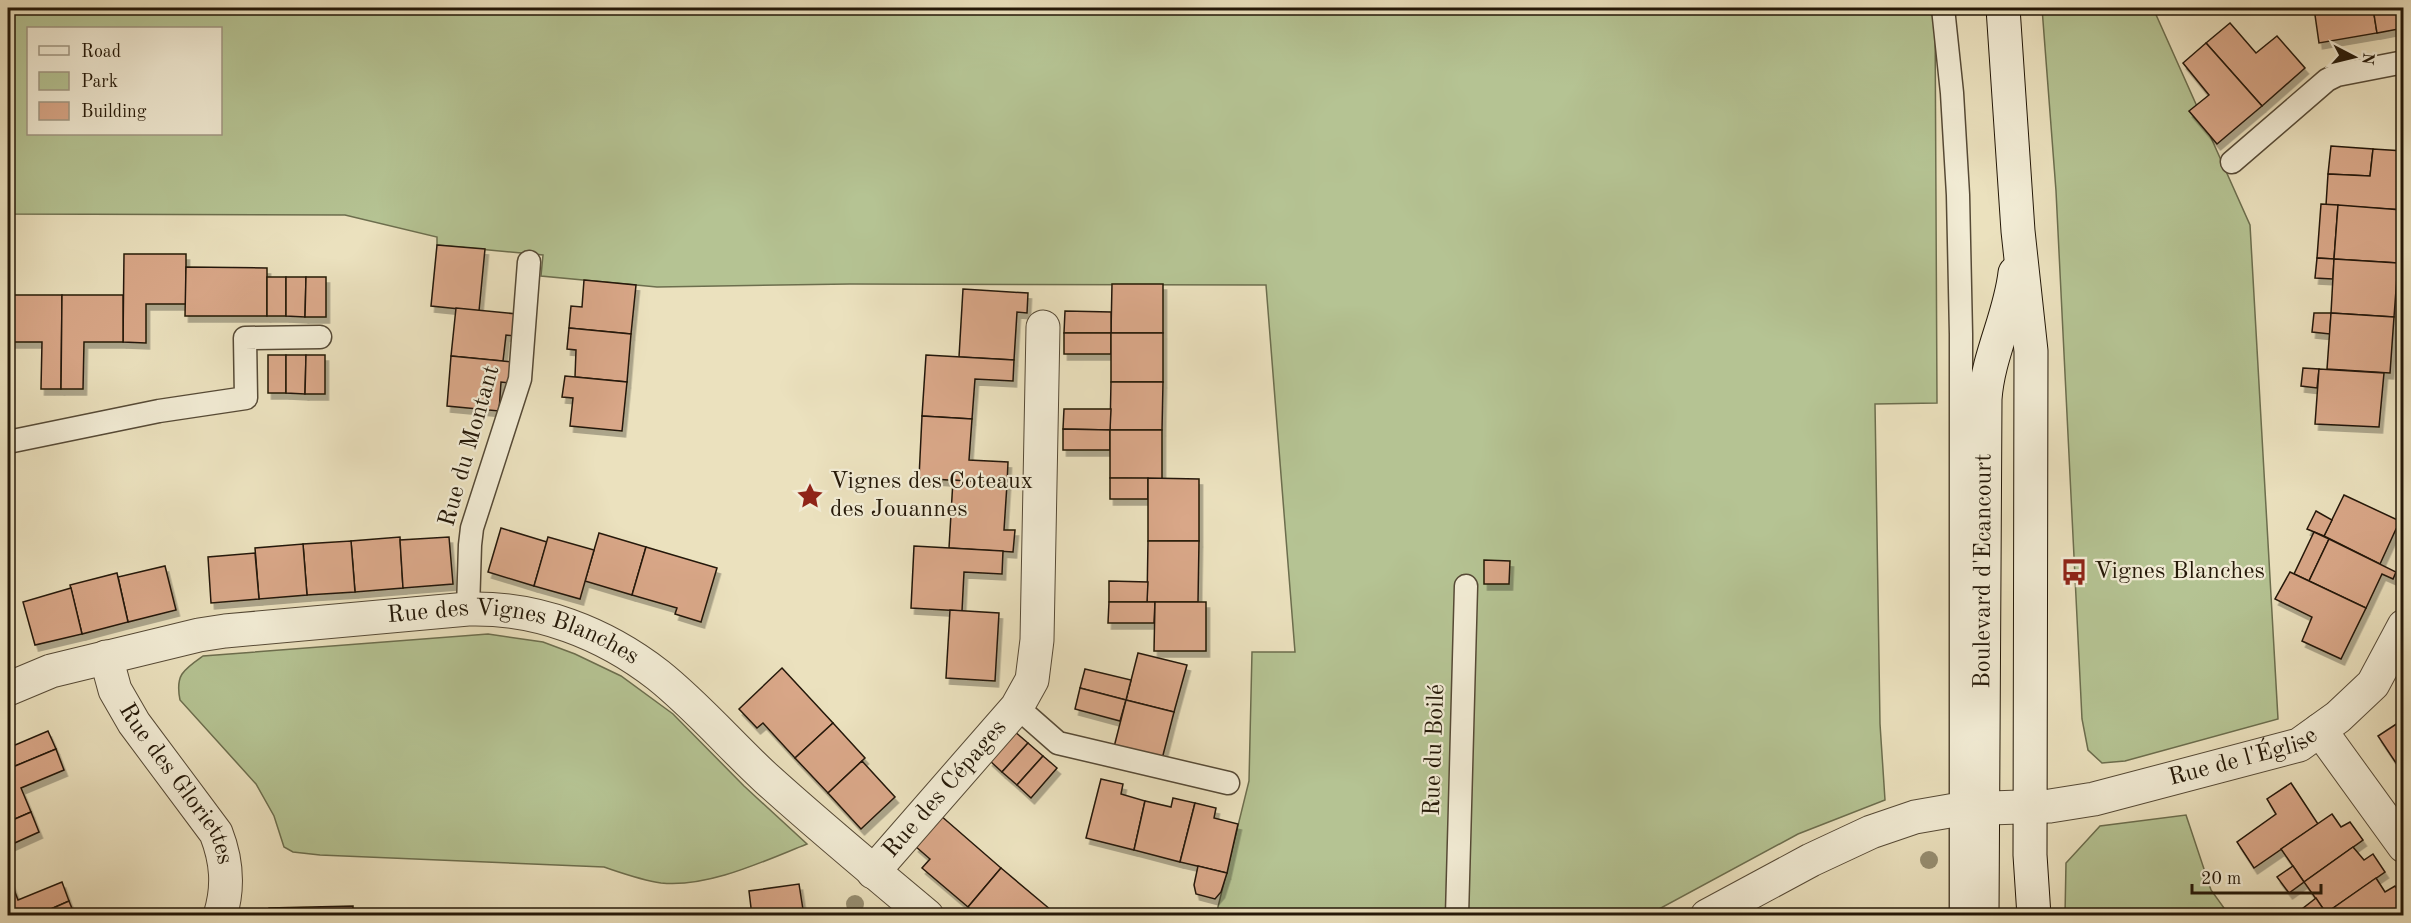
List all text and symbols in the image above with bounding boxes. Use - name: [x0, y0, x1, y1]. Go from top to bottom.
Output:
- legend: [27, 27, 222, 135]
- north arrow: [2324, 27, 2384, 87]
- text: Road: [81, 43, 121, 61]
- text: N: [2358, 52, 2376, 66]
- text: Park: [81, 73, 118, 91]
- text: Building: [81, 103, 147, 121]
- street label: Rue du Montant: [436, 363, 504, 529]
- street label: Boulevard d'Ecancourt: [1971, 453, 1997, 689]
- place label: Vignes des Coteaux des Jouannes: [830, 470, 1033, 522]
- place icon: Vignes des Coteaux des Jouannes: [795, 481, 825, 511]
- bus stop icon: Vignes Blanches: [2059, 557, 2089, 587]
- place label: Vignes Blanches: [2094, 560, 2265, 584]
- street label: Rue des Vignes Blanches: [386, 597, 643, 670]
- street label: Rue du Boilé: [1421, 683, 1449, 817]
- street label: Rue des Gloriettes: [114, 699, 236, 866]
- street label: Rue des Cépages: [879, 716, 1012, 863]
- street label: Rue de l'Église: [2166, 724, 2322, 791]
- scale bar: [2192, 857, 2321, 895]
- text: 20 m: [2201, 870, 2241, 888]

